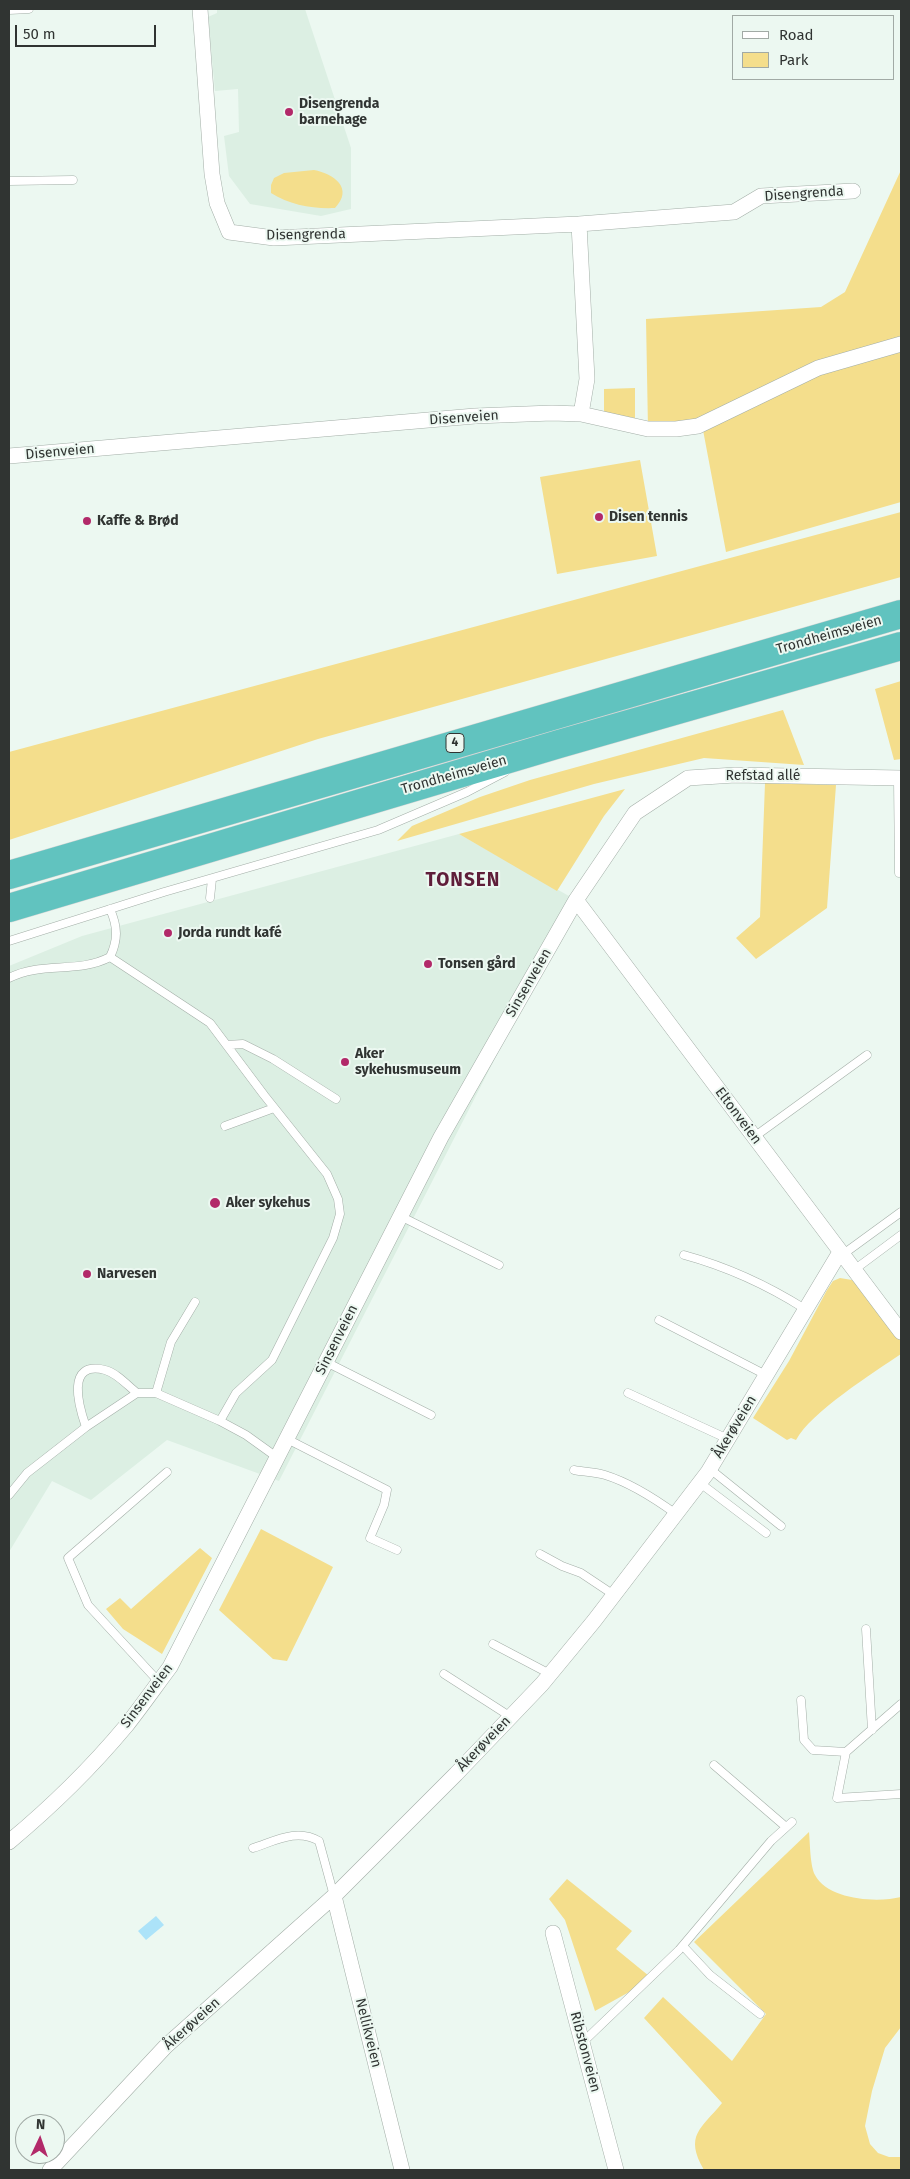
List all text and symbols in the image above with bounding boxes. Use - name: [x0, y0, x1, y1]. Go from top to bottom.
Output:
- scale bar: [18, 15, 159, 47]
- legend: [732, 15, 895, 80]
- text: 50 m: [23, 25, 56, 43]
- text: Road: [779, 26, 814, 44]
- text: Park: [779, 51, 809, 69]
- place label: Disengrenda barnehage: [299, 96, 379, 128]
- marker: Disengrenda barnehage: [283, 106, 295, 118]
- street label: Disengrenda: [764, 183, 844, 205]
- street label: Disengrenda: [266, 226, 346, 244]
- street label: Disenveien: [429, 407, 499, 429]
- street label: Disenveien: [25, 441, 95, 463]
- place label: Disen tennis: [609, 509, 688, 525]
- marker: Disen tennis: [593, 511, 605, 523]
- place label: Kaffe & Brød: [97, 513, 179, 529]
- marker: Kaffe & Brød: [81, 515, 93, 527]
- street label: Trondheimsveien: [774, 612, 884, 658]
- road number: 4: [446, 734, 464, 752]
- street label: Trondheimsveien: [399, 752, 509, 798]
- street label: Refstad allé: [726, 768, 800, 784]
- district label: TONSEN: [425, 870, 501, 892]
- place label: Jorda rundt kafé: [178, 925, 282, 941]
- marker: Jorda rundt kafé: [162, 927, 174, 939]
- street label: Sinsenveien: [503, 946, 555, 1020]
- place label: Tonsen gård: [438, 956, 516, 972]
- marker: Tonsen gård: [422, 958, 434, 970]
- place label: Aker sykehusmuseum: [355, 1046, 461, 1078]
- marker: Aker sykehusmuseum: [339, 1056, 351, 1068]
- street label: Eltonveien: [711, 1084, 765, 1148]
- place label: Aker sykehus: [226, 1195, 310, 1211]
- marker: Aker sykehus: [208, 1196, 222, 1210]
- place label: Narvesen: [97, 1266, 157, 1282]
- marker: Narvesen: [81, 1268, 93, 1280]
- street label: Sinsenveien: [312, 1302, 362, 1378]
- street label: Åkerøveien: [710, 1393, 760, 1461]
- street label: Sinsenveien: [117, 1660, 177, 1732]
- street label: Åkerøveien: [454, 1713, 514, 1775]
- street label: Åkerøveien: [160, 1994, 224, 2054]
- street label: Nellikveien: [351, 1997, 385, 2069]
- street label: Ribstonveien: [566, 2010, 604, 2094]
- north arrow: [15, 2114, 65, 2164]
- text: N: [36, 2116, 46, 2133]

